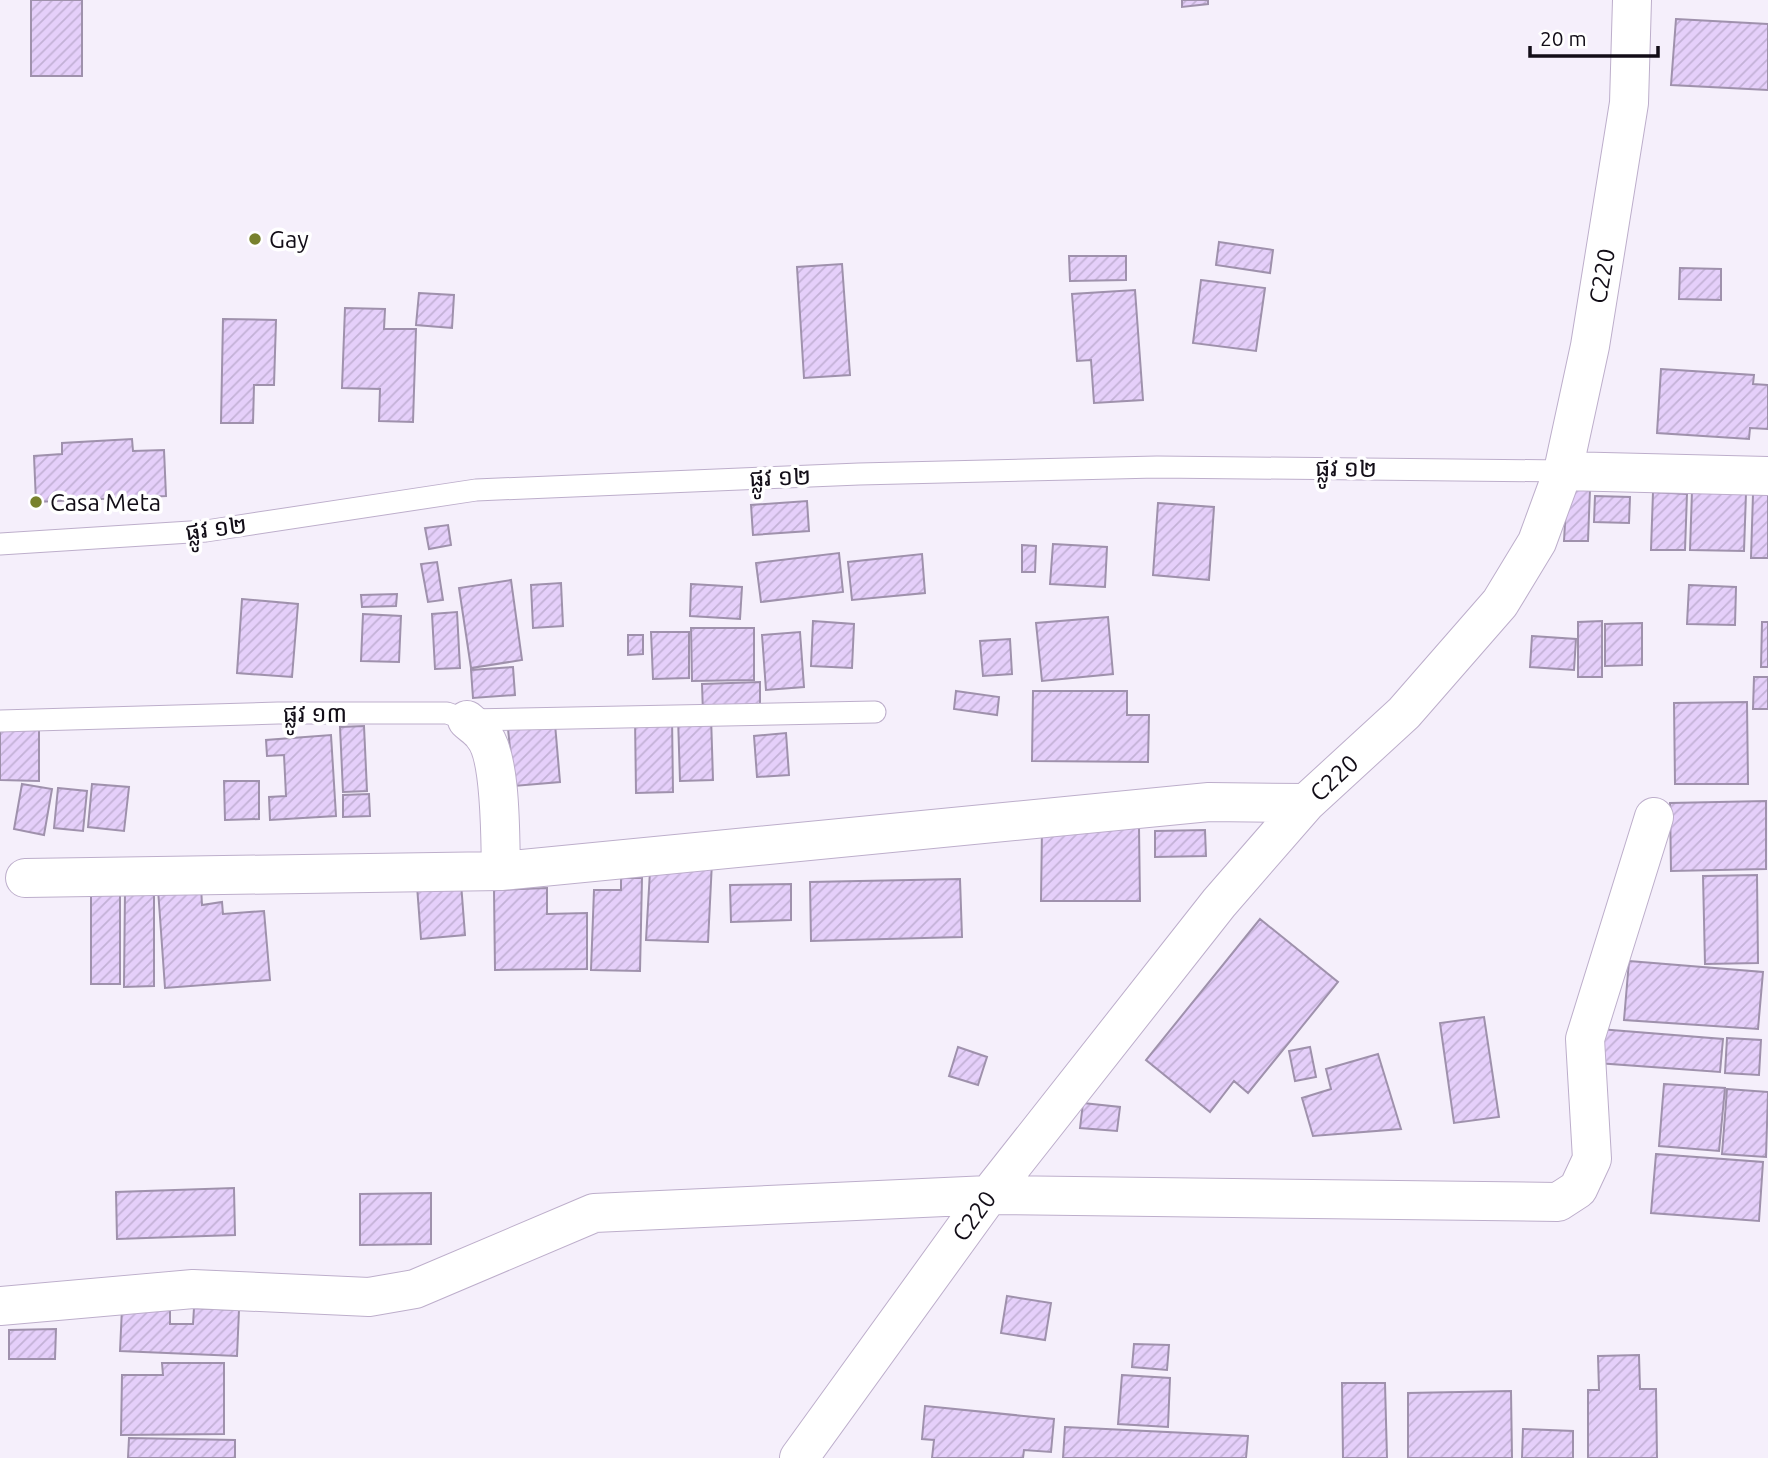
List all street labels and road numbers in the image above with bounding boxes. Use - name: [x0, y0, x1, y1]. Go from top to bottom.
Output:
- street label: C220: [1584, 246, 1620, 306]
- street label: ផ្លូវ ១២: [1315, 454, 1377, 491]
- street label: ផ្លូវ ១២: [749, 462, 812, 501]
- street label: ផ្លូវ ១២: [184, 511, 249, 554]
- street label: ផ្លូវ ១៣: [283, 700, 347, 736]
- street label: C220: [1305, 749, 1363, 807]
- street label: C220: [947, 1186, 1001, 1246]

